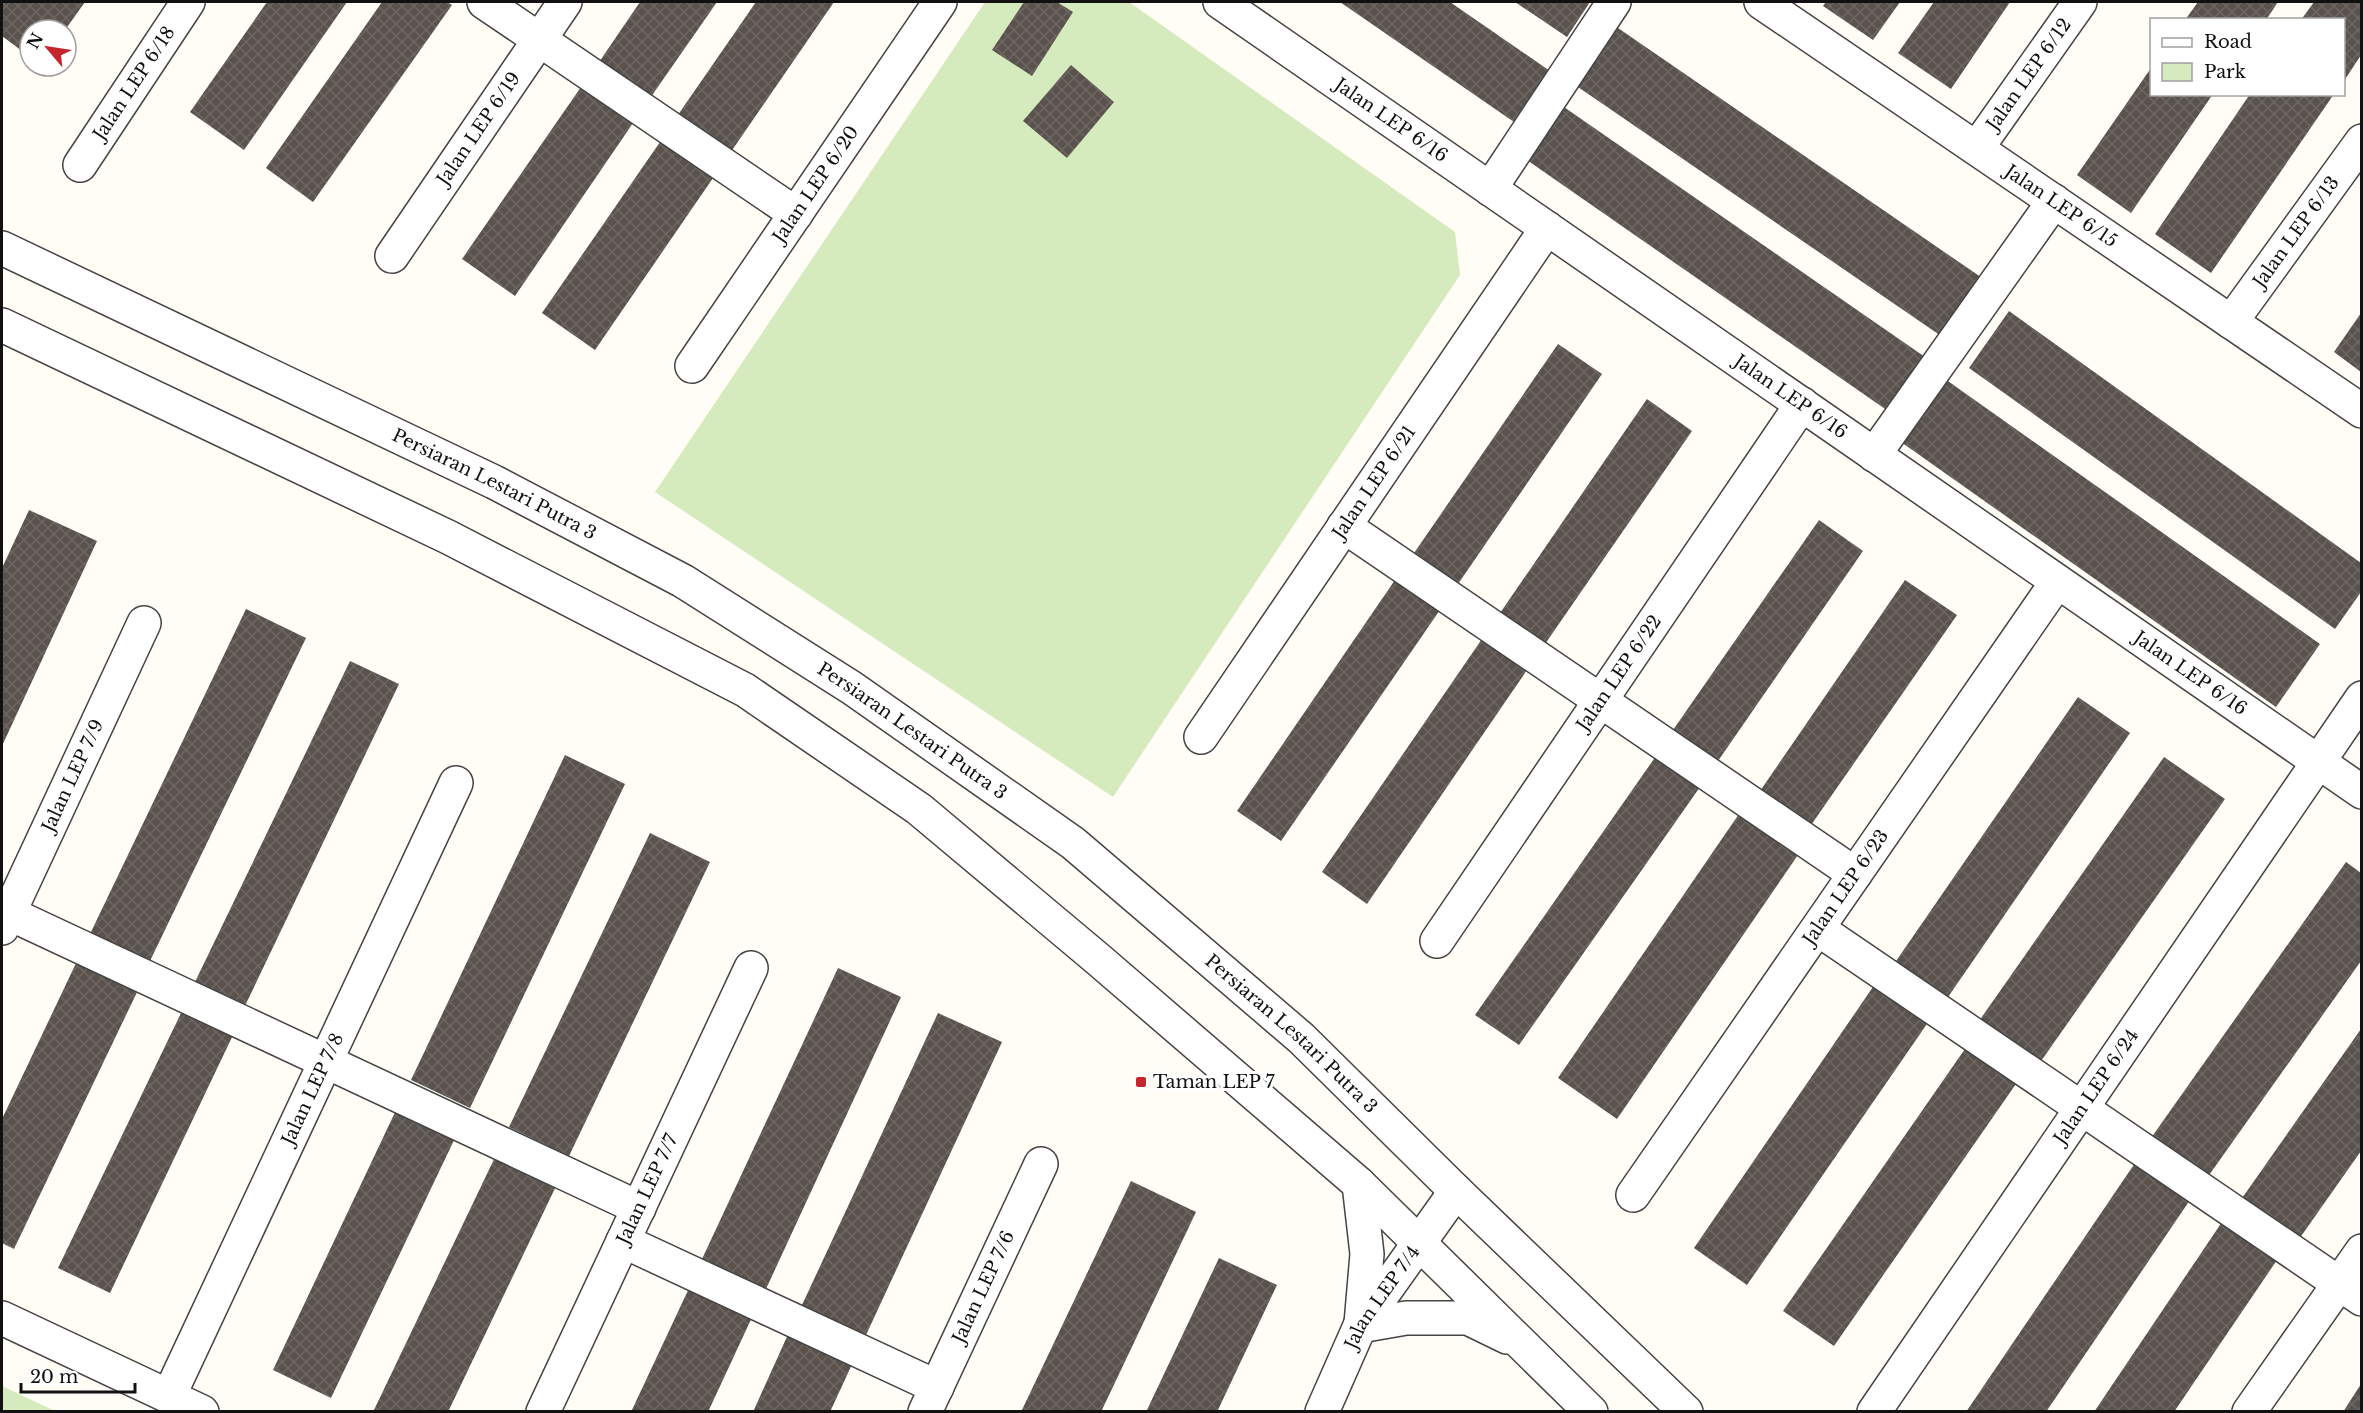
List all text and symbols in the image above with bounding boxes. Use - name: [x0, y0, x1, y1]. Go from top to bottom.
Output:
- street label: Jalan LEP 6/12: [1981, 14, 2076, 136]
- north arrow: [18, 18, 78, 78]
- legend: [2150, 18, 2345, 96]
- street label: Jalan LEP 6/18: [87, 22, 180, 146]
- text: N: [22, 29, 47, 52]
- text: Road: [2204, 31, 2252, 53]
- text: Park: [2204, 61, 2246, 83]
- street label: Jalan LEP 6/19: [431, 68, 525, 191]
- street label: Jalan LEP 6/16: [1329, 72, 1452, 167]
- street label: Jalan LEP 6/20: [767, 121, 864, 249]
- street label: Jalan LEP 6/15: [1999, 159, 2122, 252]
- street label: Jalan LEP 6/13: [2247, 172, 2344, 294]
- street label: Jalan LEP 6/16: [1728, 349, 1852, 444]
- street label: Jalan LEP 6/21: [1327, 421, 1420, 545]
- street label: Persiaran Lestari Putra 3: [389, 424, 600, 545]
- street label: Jalan LEP 6/22: [1571, 611, 1666, 737]
- street label: Jalan LEP 6/16: [2128, 625, 2251, 720]
- street label: Persiaran Lestari Putra 3: [813, 658, 1011, 804]
- street label: Jalan LEP 7/9: [36, 716, 109, 837]
- street label: Jalan LEP 6/23: [1797, 826, 1893, 951]
- street label: Persiaran Lestari Putra 3: [1200, 950, 1382, 1118]
- street label: Jalan LEP 6/24: [2048, 1025, 2143, 1150]
- street label: Jalan LEP 7/8: [276, 1030, 348, 1150]
- place label: Taman LEP 7: [1153, 1071, 1276, 1093]
- marker: Taman LEP 7: [1134, 1075, 1148, 1089]
- street label: Jalan LEP 7/7: [611, 1130, 683, 1250]
- street label: Jalan LEP 7/6: [947, 1227, 1019, 1349]
- street label: Jalan LEP 7/4: [1339, 1241, 1425, 1354]
- scale bar: [21, 1356, 135, 1394]
- text: 20 m: [30, 1366, 78, 1388]

